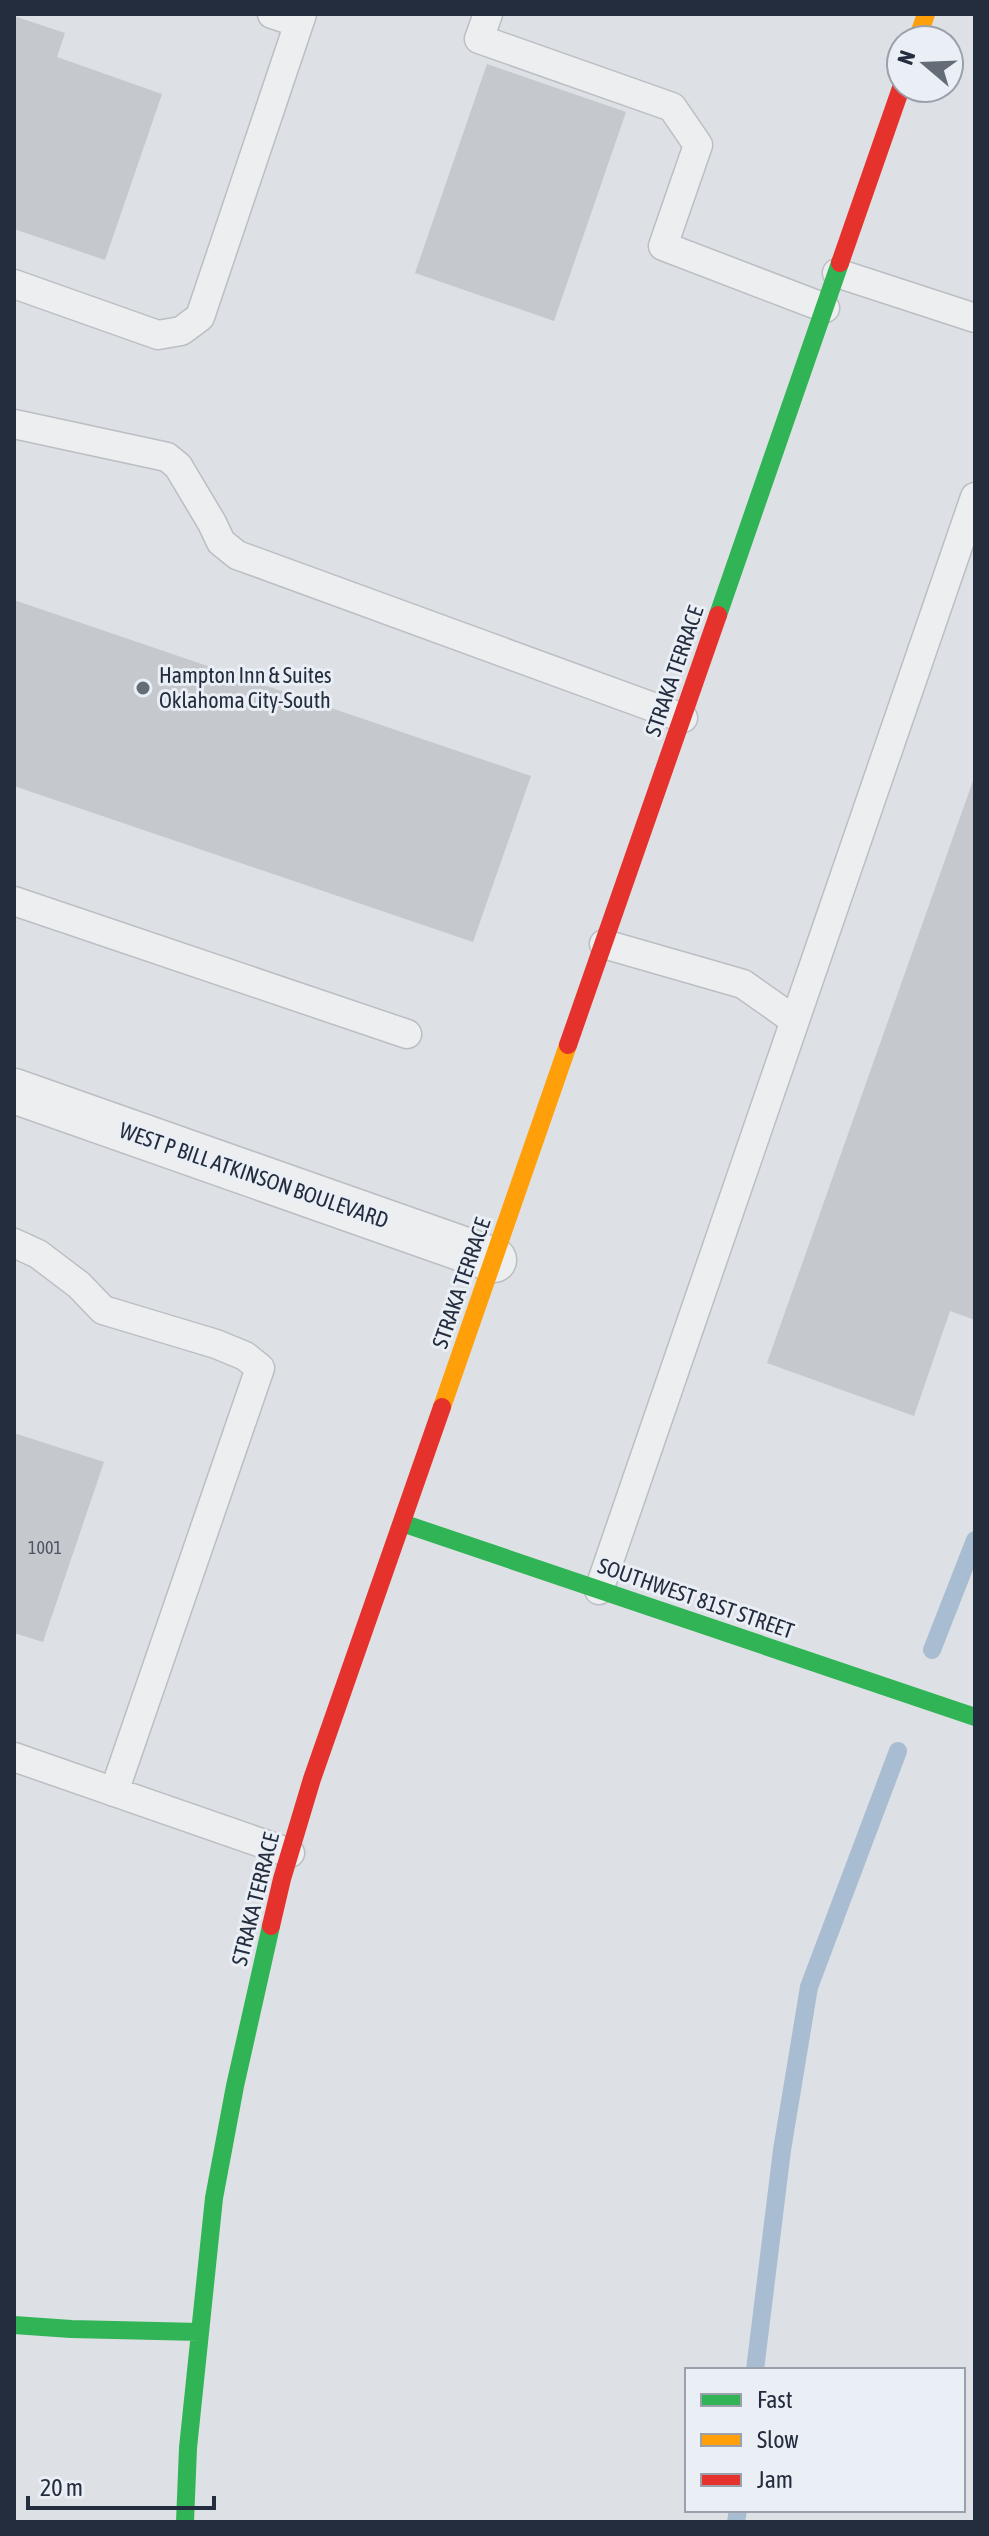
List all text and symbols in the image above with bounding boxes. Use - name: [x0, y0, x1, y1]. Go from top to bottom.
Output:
- north arrow: [885, 24, 965, 104]
- text: N: [892, 47, 920, 68]
- street label: STRAKA TERRACE: [640, 602, 709, 740]
- place label: Hampton Inn & Suites Oklahoma City-South: [159, 662, 332, 713]
- marker: Hampton Inn & Suites Oklahoma City-South: [134, 679, 152, 697]
- street label: WEST P BILL ATKINSON BOULEVARD: [116, 1117, 392, 1233]
- street label: STRAKA TERRACE: [427, 1214, 496, 1352]
- house number: 1001: [28, 1537, 62, 1558]
- street label: SOUTHWEST 81ST STREET: [595, 1552, 798, 1644]
- street label: STRAKA TERRACE: [226, 1829, 284, 1968]
- legend: [685, 2368, 965, 2512]
- text: Fast: [757, 2386, 793, 2413]
- text: Slow: [757, 2426, 799, 2453]
- scale bar: [28, 2460, 214, 2510]
- text: Jam: [757, 2466, 793, 2493]
- text: 20 m: [40, 2474, 83, 2501]

